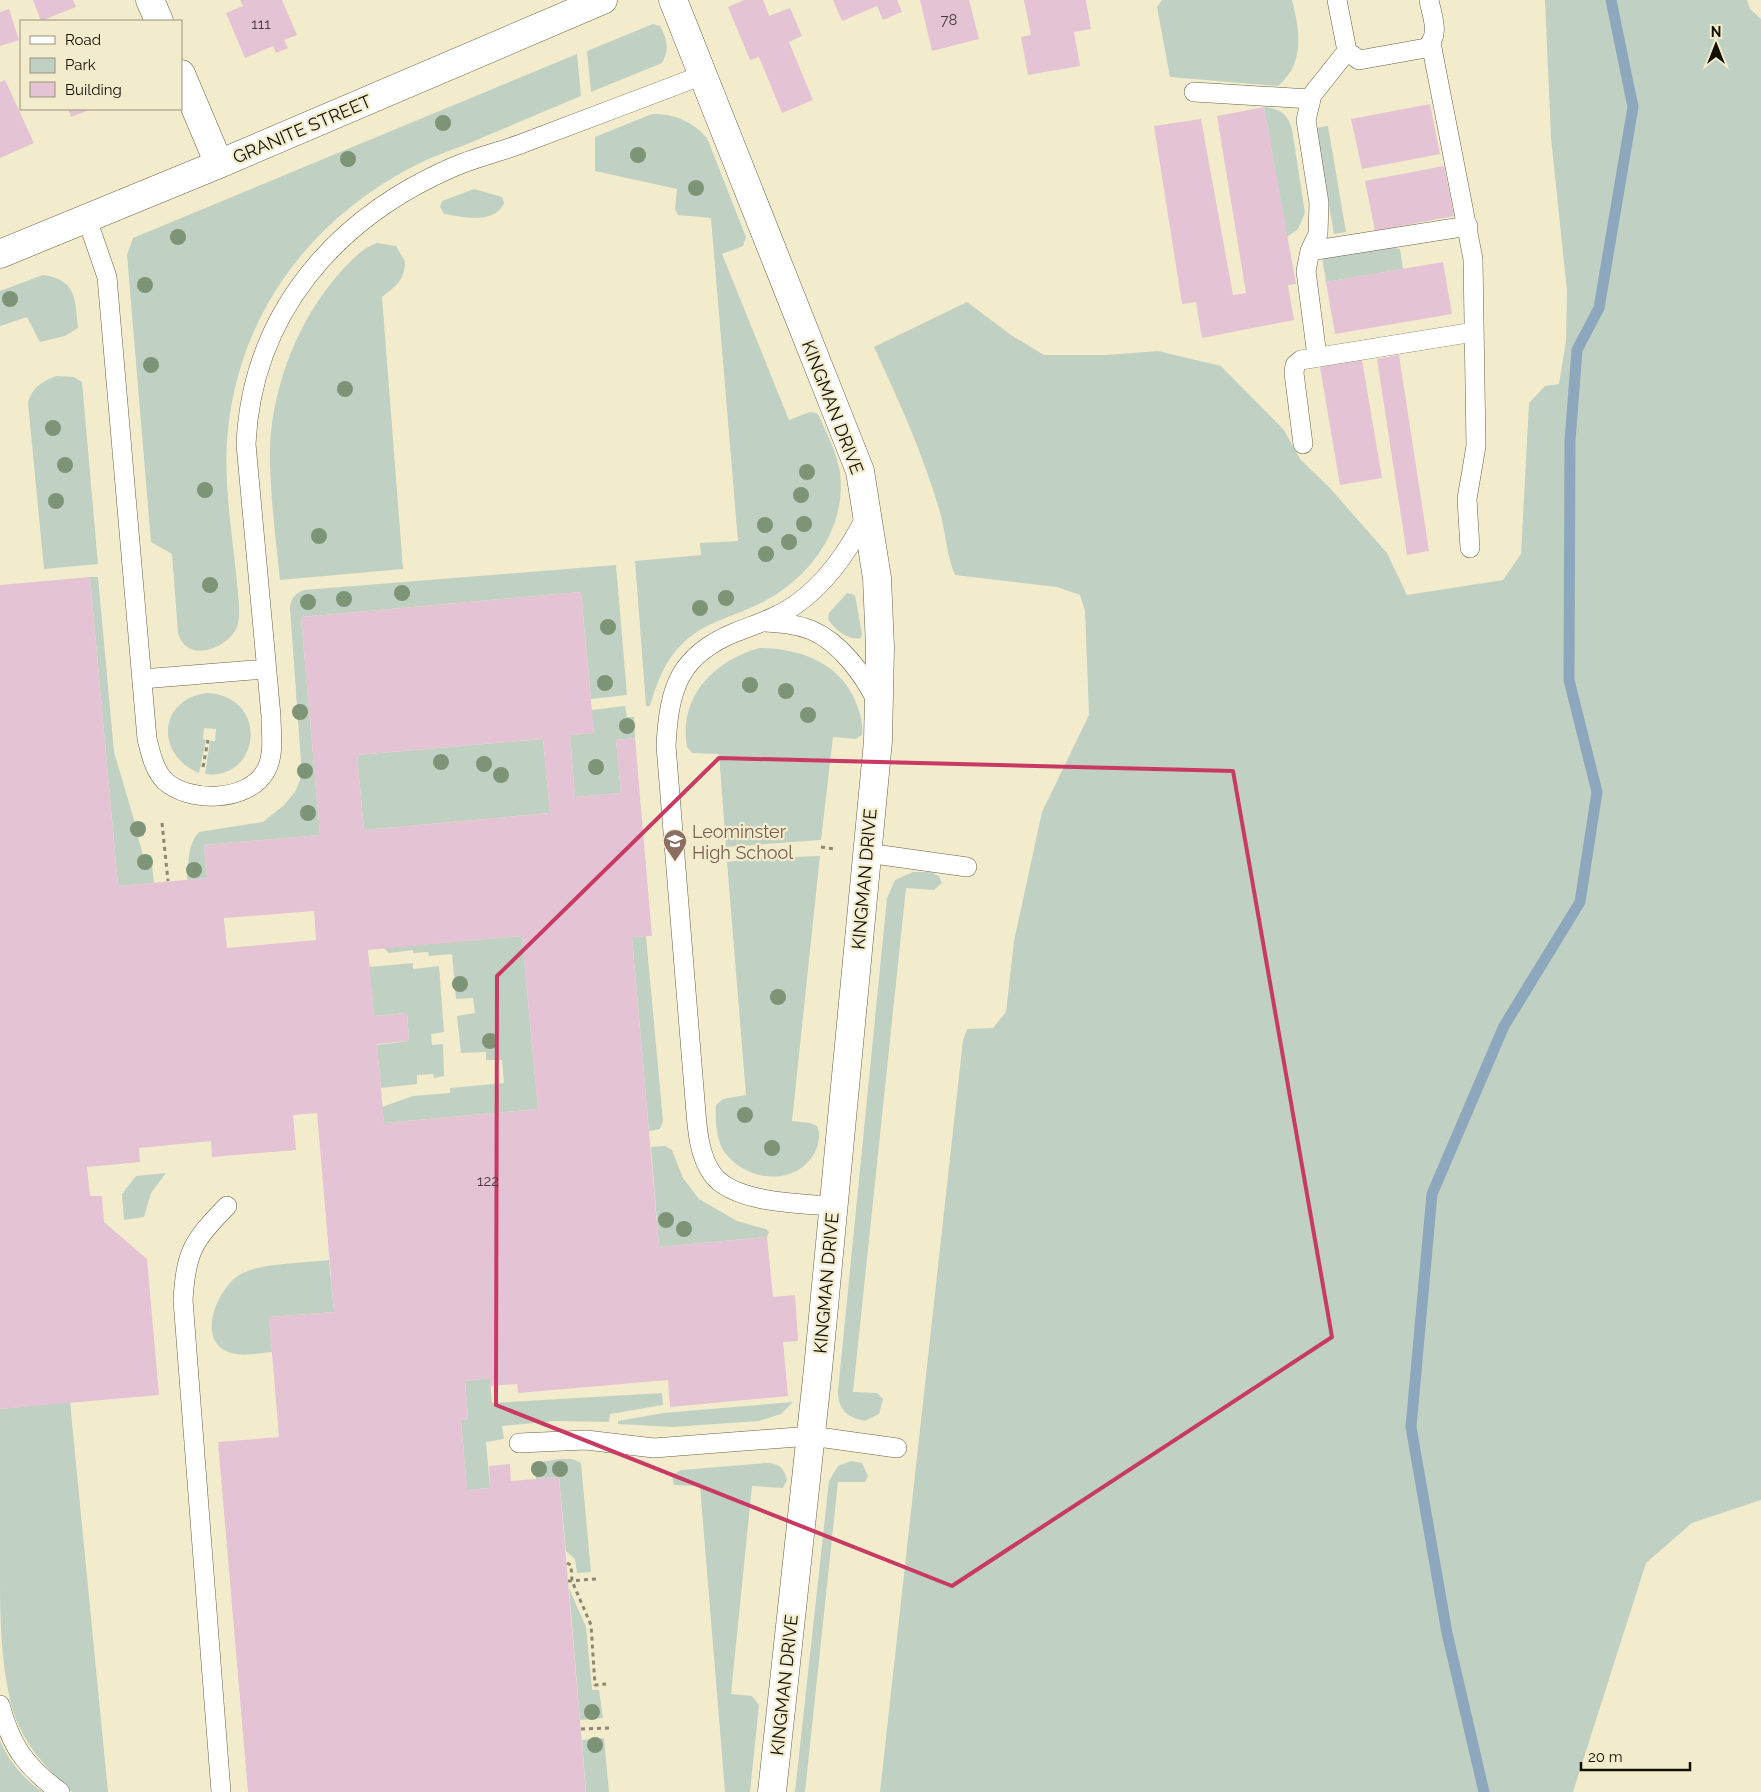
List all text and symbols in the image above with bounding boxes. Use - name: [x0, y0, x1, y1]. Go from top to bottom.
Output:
- house number: 78: [941, 11, 958, 29]
- house number: 111: [251, 15, 271, 33]
- legend: [20, 20, 182, 110]
- north arrow: [1691, 20, 1741, 70]
- text: N: [1711, 24, 1721, 40]
- text: Road: [65, 31, 101, 49]
- text: Park: [65, 56, 96, 74]
- text: Building: [65, 81, 122, 99]
- street label: GRANITE STREET: [230, 90, 374, 168]
- street label: KINGMAN DRIVE: [798, 337, 868, 477]
- street label: KINGMAN DRIVE: [847, 808, 881, 950]
- place label: Leominster High School: [692, 821, 793, 863]
- school or university icon: Leominster High School: [662, 828, 688, 862]
- house number: 122: [477, 1172, 499, 1190]
- street label: KINGMAN DRIVE: [809, 1212, 843, 1354]
- street label: KINGMAN DRIVE: [766, 1613, 802, 1756]
- scale bar: [1581, 1740, 1690, 1772]
- text: 20 m: [1588, 1748, 1623, 1766]

